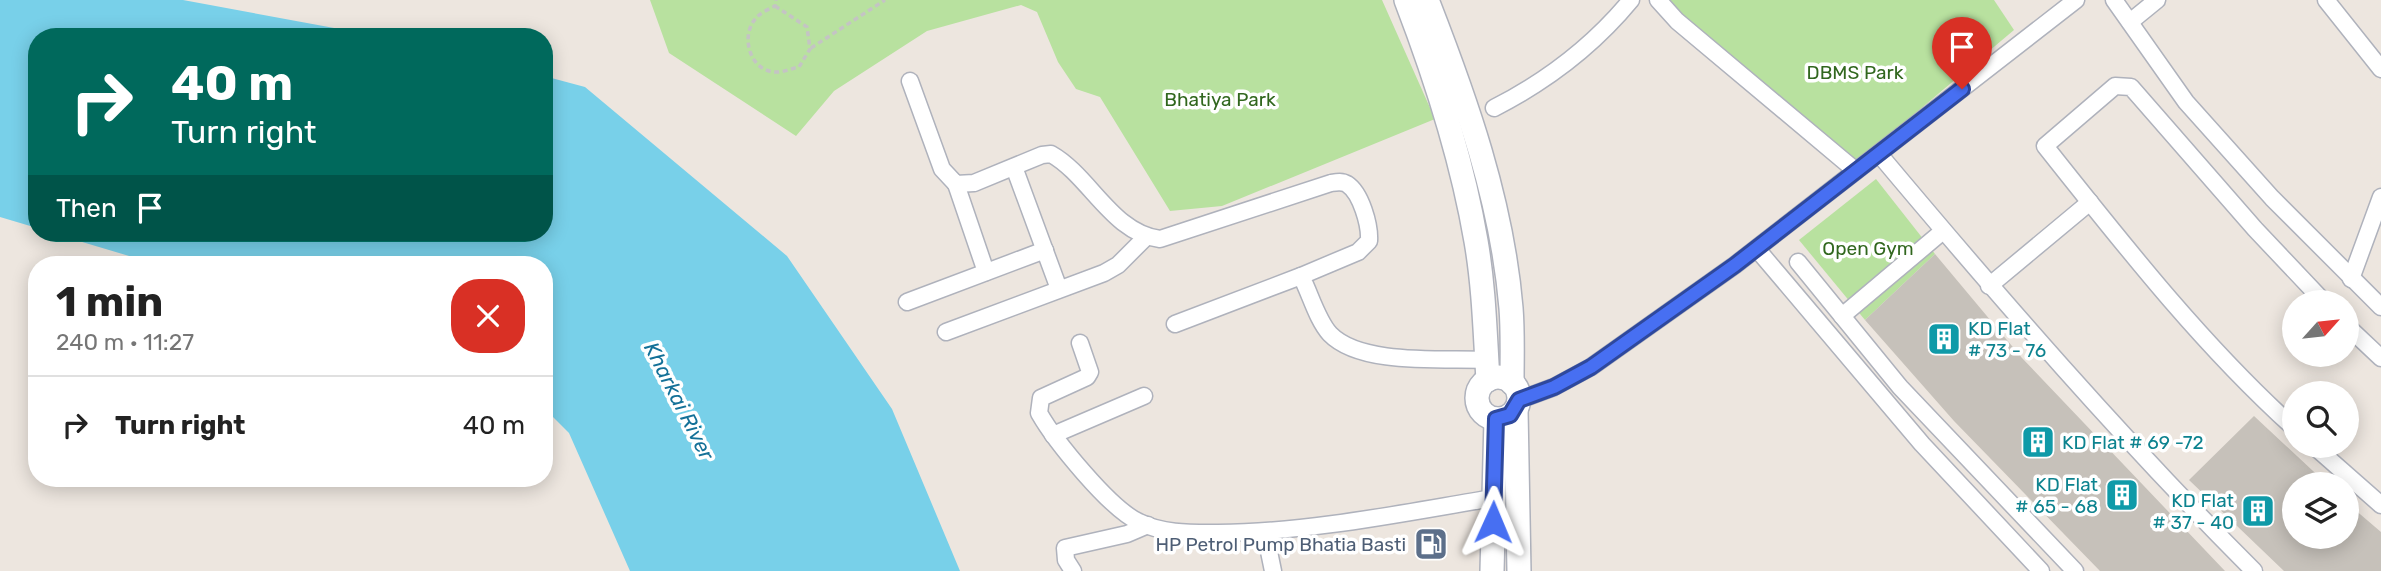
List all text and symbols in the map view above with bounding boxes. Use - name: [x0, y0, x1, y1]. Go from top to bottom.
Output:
- pin: [1932, 17, 1992, 89]
- icon: arrive: [1943, 28, 1981, 66]
- text: 40 m: [171, 54, 293, 112]
- icon: right: [56, 56, 147, 147]
- park label: DBMS Park: [1807, 61, 1904, 84]
- park label: Bhatiya Park: [1164, 88, 1276, 111]
- text: Turn right: [171, 113, 316, 151]
- icon: arrive: [131, 189, 169, 227]
- text: Then: [56, 193, 117, 224]
- park label: Open Gym: [1822, 237, 1914, 260]
- text: 1 min: [56, 277, 163, 327]
- button: close: [451, 279, 525, 353]
- north arrow: [2282, 290, 2359, 368]
- map controls: [2282, 290, 2359, 549]
- place label: KD Flat # 73 - 76: [1968, 317, 2046, 362]
- building icon: KD Flat # 73 - 76: [1925, 320, 1963, 358]
- text: 240 m · 11:27: [56, 328, 194, 356]
- water label: Kharkai River: [639, 338, 720, 465]
- button: search: [2282, 381, 2359, 458]
- icon: right: [56, 406, 94, 444]
- text: Turn right: [115, 410, 245, 441]
- text: 40 m: [463, 410, 525, 441]
- building icon: KD Flat # 69 -72: [2019, 423, 2057, 461]
- place label: KD Flat # 69 -72: [2062, 431, 2204, 454]
- button: layers: [2282, 472, 2359, 549]
- place label: KD Flat # 65 - 68: [2015, 473, 2099, 518]
- building icon: KD Flat # 65 - 68: [2103, 476, 2141, 514]
- position arrow: [1456, 485, 1530, 559]
- place label: KD Flat # 37 - 40: [2153, 489, 2235, 534]
- building icon: KD Flat # 37 - 40: [2239, 492, 2277, 530]
- fuel station icon: HP Petrol Pump Bhatia Basti: [1412, 525, 1450, 563]
- place label: HP Petrol Pump Bhatia Basti: [1155, 533, 1406, 556]

